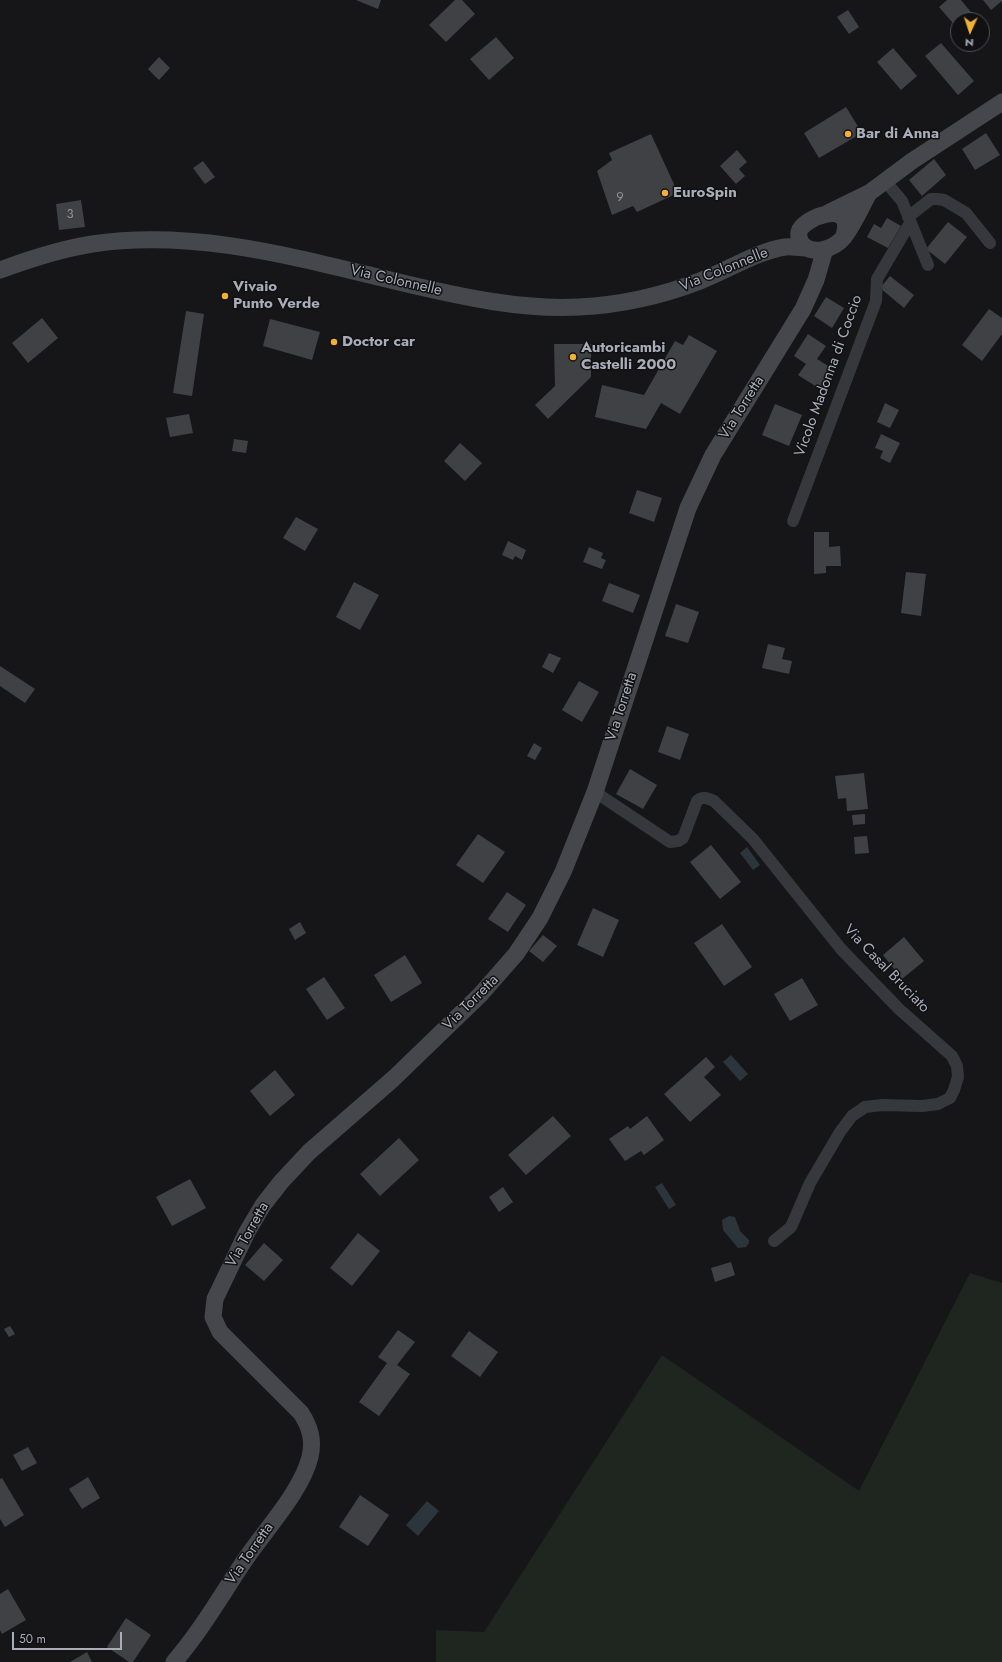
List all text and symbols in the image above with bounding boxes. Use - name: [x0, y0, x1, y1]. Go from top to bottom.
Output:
- north arrow: [950, 12, 990, 52]
- text: N: [965, 35, 974, 51]
- place label: Bar di Anna: [856, 125, 939, 143]
- marker: Bar di Anna: [843, 129, 853, 139]
- place label: EuroSpin: [673, 184, 737, 202]
- marker: EuroSpin: [660, 188, 670, 198]
- house number: 9: [616, 190, 624, 206]
- house number: 3: [66, 207, 74, 223]
- street label: Via Colonnelle: [677, 244, 771, 296]
- street label: Via Colonnelle: [348, 262, 444, 300]
- place label: Vivaio Punto Verde: [233, 278, 320, 313]
- marker: Vivaio Punto Verde: [220, 291, 230, 301]
- street label: Vicolo Madonna di Coccio: [791, 293, 867, 459]
- place label: Doctor car: [342, 333, 415, 351]
- marker: Doctor car: [329, 337, 339, 347]
- place label: Autoricambi Castelli 2000: [581, 339, 676, 374]
- marker: Autoricambi Castelli 2000: [568, 352, 578, 362]
- street label: Via Torretta: [715, 373, 769, 443]
- street label: Via Torretta: [602, 670, 642, 744]
- street label: Via Casal Bruciato: [839, 921, 933, 1017]
- street label: Via Torretta: [439, 971, 503, 1035]
- street label: Via Torretta: [223, 1199, 273, 1271]
- street label: Via Torretta: [222, 1520, 278, 1588]
- scale bar: [14, 1624, 124, 1650]
- text: 50 m: [19, 1630, 46, 1648]

